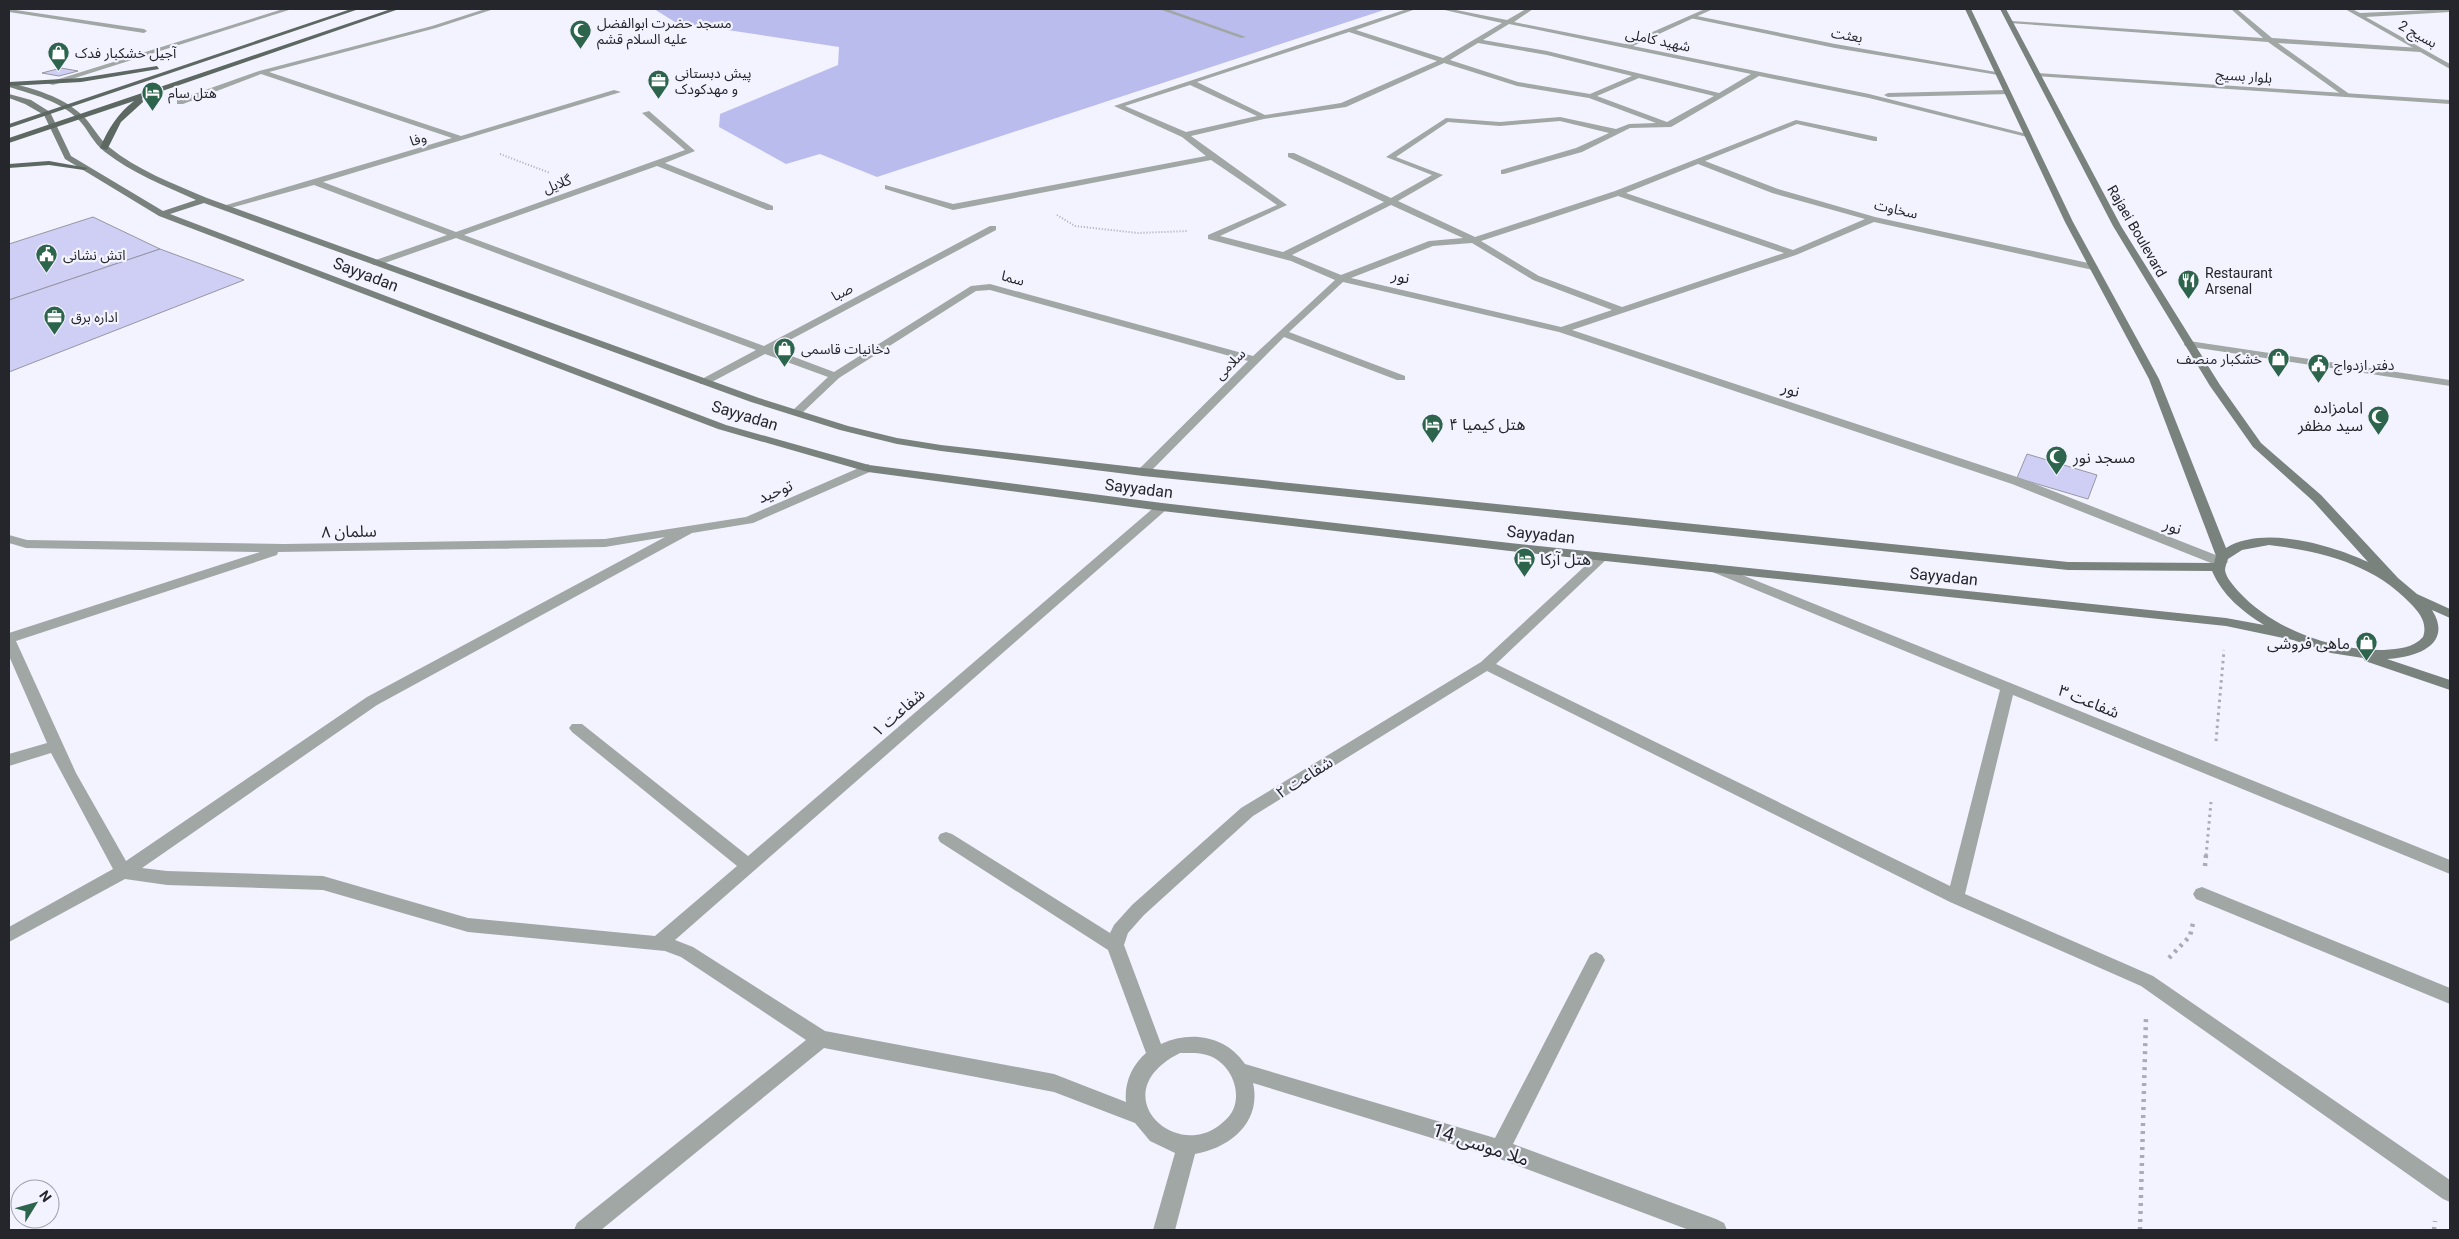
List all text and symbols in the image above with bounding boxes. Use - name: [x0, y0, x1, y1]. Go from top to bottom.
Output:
- place label: مسجد حضرت ابوالفضل علیه السلام قشم: [597, 15, 732, 50]
- street label: بسیج 2: [2395, 17, 2440, 54]
- mosque icon: مسجد حضرت ابوالفضل علیه السلام قشم: [569, 19, 593, 50]
- street label: بعثت: [1830, 24, 1864, 46]
- street label: شهید کاملی: [1624, 25, 1692, 56]
- shop icon: آجیل خشکبار فدک: [47, 41, 71, 72]
- place label: آجیل خشکبار فدک: [75, 45, 177, 62]
- place label: پیش دبستانی و مهدکودک: [675, 65, 751, 98]
- street label: بلوار بسیج: [2215, 66, 2273, 89]
- office icon: پیش دبستانی و مهدکودک: [647, 69, 671, 100]
- hotel icon: هتل سام: [140, 81, 164, 112]
- place label: هتل سام: [168, 85, 217, 104]
- street label: وفا: [408, 129, 429, 150]
- street label: گلایل: [541, 172, 574, 197]
- street label: Rajaei Boulevard: [2104, 182, 2170, 280]
- street label: سخاوت: [1872, 196, 1919, 223]
- public building icon: اتش نشانى: [35, 243, 59, 274]
- place label: اتش نشانى: [63, 247, 126, 264]
- street label: Sayyadan: [330, 253, 401, 296]
- street label: نور: [1389, 265, 1412, 288]
- place label: Restaurant Arsenal: [2205, 265, 2273, 297]
- street label: سما: [1000, 267, 1026, 289]
- restaurant icon: Restaurant Arsenal: [2177, 269, 2201, 300]
- street label: صبا: [829, 280, 856, 304]
- office icon: اداره برق: [43, 305, 67, 336]
- place label: اداره برق: [71, 309, 118, 326]
- shop icon: دخانیات قاسمی: [773, 337, 797, 368]
- place label: دخانیات قاسمی: [801, 341, 890, 358]
- street label: سلامی: [1211, 345, 1249, 383]
- shop icon: خشکبار منصف: [2266, 347, 2290, 378]
- place label: خشکبار منصف: [2176, 351, 2262, 368]
- public building icon: دفتر ازدواج: [2306, 353, 2330, 384]
- place label: دفتر ازدواج: [2334, 357, 2395, 376]
- street label: نور: [1779, 377, 1802, 401]
- street label: Sayyadan: [709, 396, 780, 435]
- place label: امامزاده سید مظفر: [2297, 398, 2363, 435]
- mosque icon: امامزاده سید مظفر: [2367, 404, 2391, 435]
- hotel icon: هتل کیمیا ۴: [1421, 412, 1445, 443]
- place label: هتل کیمیا ۴: [1449, 415, 1525, 434]
- mosque icon: مسجد نور: [2045, 445, 2069, 476]
- place label: مسجد نور: [2072, 448, 2135, 467]
- street label: Sayyadan: [1104, 475, 1174, 502]
- street label: توحید: [755, 476, 796, 507]
- street label: نور: [2160, 514, 2185, 539]
- street label: Sayyadan: [1506, 521, 1576, 548]
- street label: سلمان ۸: [321, 522, 377, 541]
- hotel icon: هتل آرکا: [1512, 547, 1536, 578]
- place label: هتل آرکا: [1540, 550, 1591, 569]
- street label: Sayyadan: [1909, 563, 1979, 590]
- shop icon: ماهی فروشی: [2354, 631, 2378, 662]
- place label: ماهی فروشی: [2267, 634, 2350, 653]
- street label: شفاعت ۳: [2056, 681, 2122, 722]
- street label: شفاعت ۱: [868, 684, 929, 740]
- street label: شفاعت ۲: [1272, 752, 1336, 802]
- street label: ملا موسی 14: [1430, 1118, 1532, 1171]
- north arrow: [10, 1179, 60, 1229]
- text: N: [36, 1187, 55, 1205]

